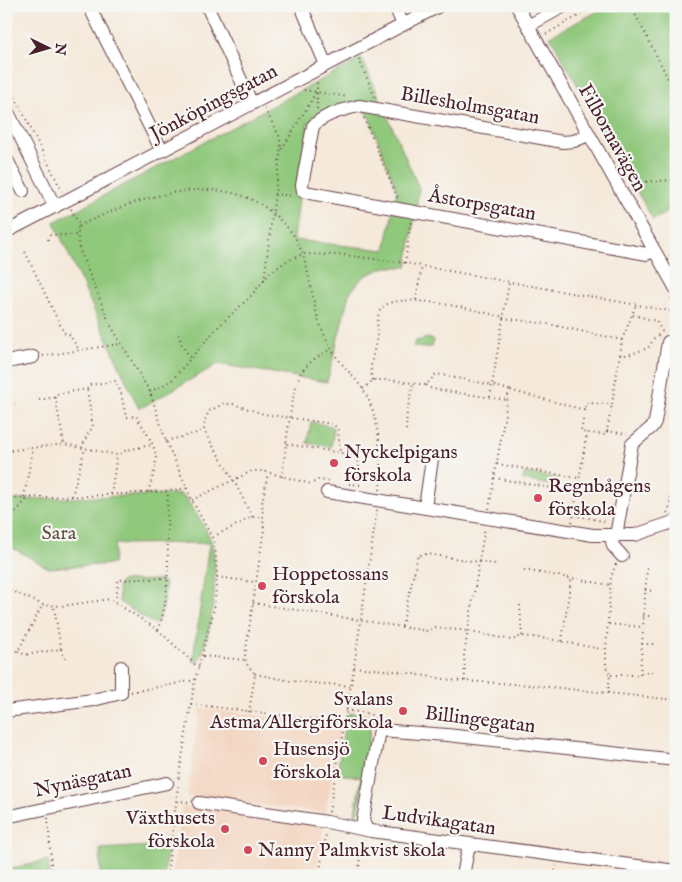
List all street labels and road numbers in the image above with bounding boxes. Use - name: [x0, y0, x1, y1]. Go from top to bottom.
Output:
- street label: Jönköpingsgatan: [144, 59, 282, 148]
- street label: Filbornavägen: [572, 80, 652, 197]
- street label: Billesholmsgatan: [399, 81, 542, 131]
- street label: Åstorpsgatan: [425, 183, 538, 227]
- street label: Billingegatan: [423, 701, 537, 739]
- street label: Nynäsgatan: [32, 758, 134, 803]
- street label: Ludvikagatan: [381, 801, 498, 841]

